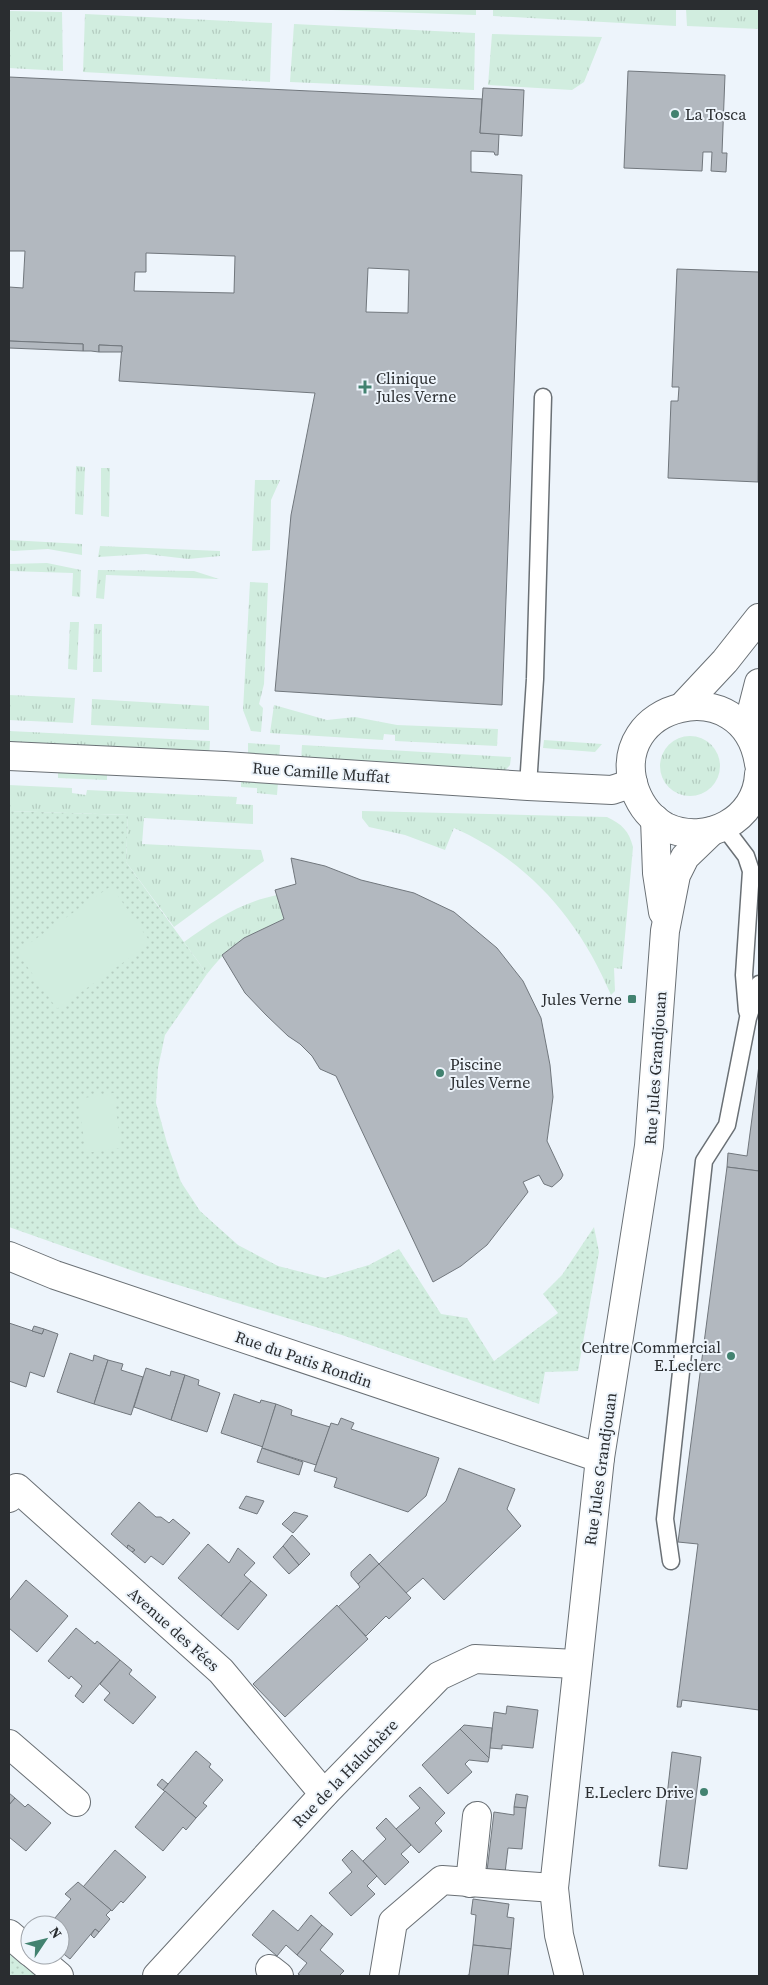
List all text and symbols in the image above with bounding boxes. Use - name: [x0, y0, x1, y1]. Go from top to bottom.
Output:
- place label: La Tosca: [685, 103, 747, 125]
- marker: La Tosca: [669, 108, 681, 120]
- place label: Clinique Jules Verne: [375, 367, 456, 407]
- marker: Clinique Jules Verne: [358, 380, 372, 394]
- street label: Rue Camille Muffat: [252, 756, 391, 788]
- place label: Jules Verne: [541, 988, 622, 1010]
- street label: Rue Jules Grandjouan: [639, 990, 671, 1146]
- marker: Jules Verne: [626, 993, 638, 1005]
- place label: Piscine Jules Verne: [449, 1053, 530, 1093]
- marker: Piscine Jules Verne: [434, 1067, 446, 1079]
- street label: Rue du Patis Rondin: [232, 1325, 376, 1393]
- place label: Centre Commercial E.Leclerc: [581, 1336, 721, 1376]
- marker: Centre Commercial E.Leclerc: [725, 1350, 737, 1362]
- street label: Rue Jules Grandjouan: [578, 1391, 622, 1547]
- street label: Avenue des Fées: [124, 1582, 225, 1676]
- street label: Rue de la Haluchère: [287, 1714, 403, 1832]
- place label: E.Leclerc Drive: [585, 1781, 694, 1803]
- marker: E.Leclerc Drive: [698, 1786, 710, 1798]
- north arrow: [20, 1915, 70, 1965]
- text: N: [45, 1923, 67, 1942]

